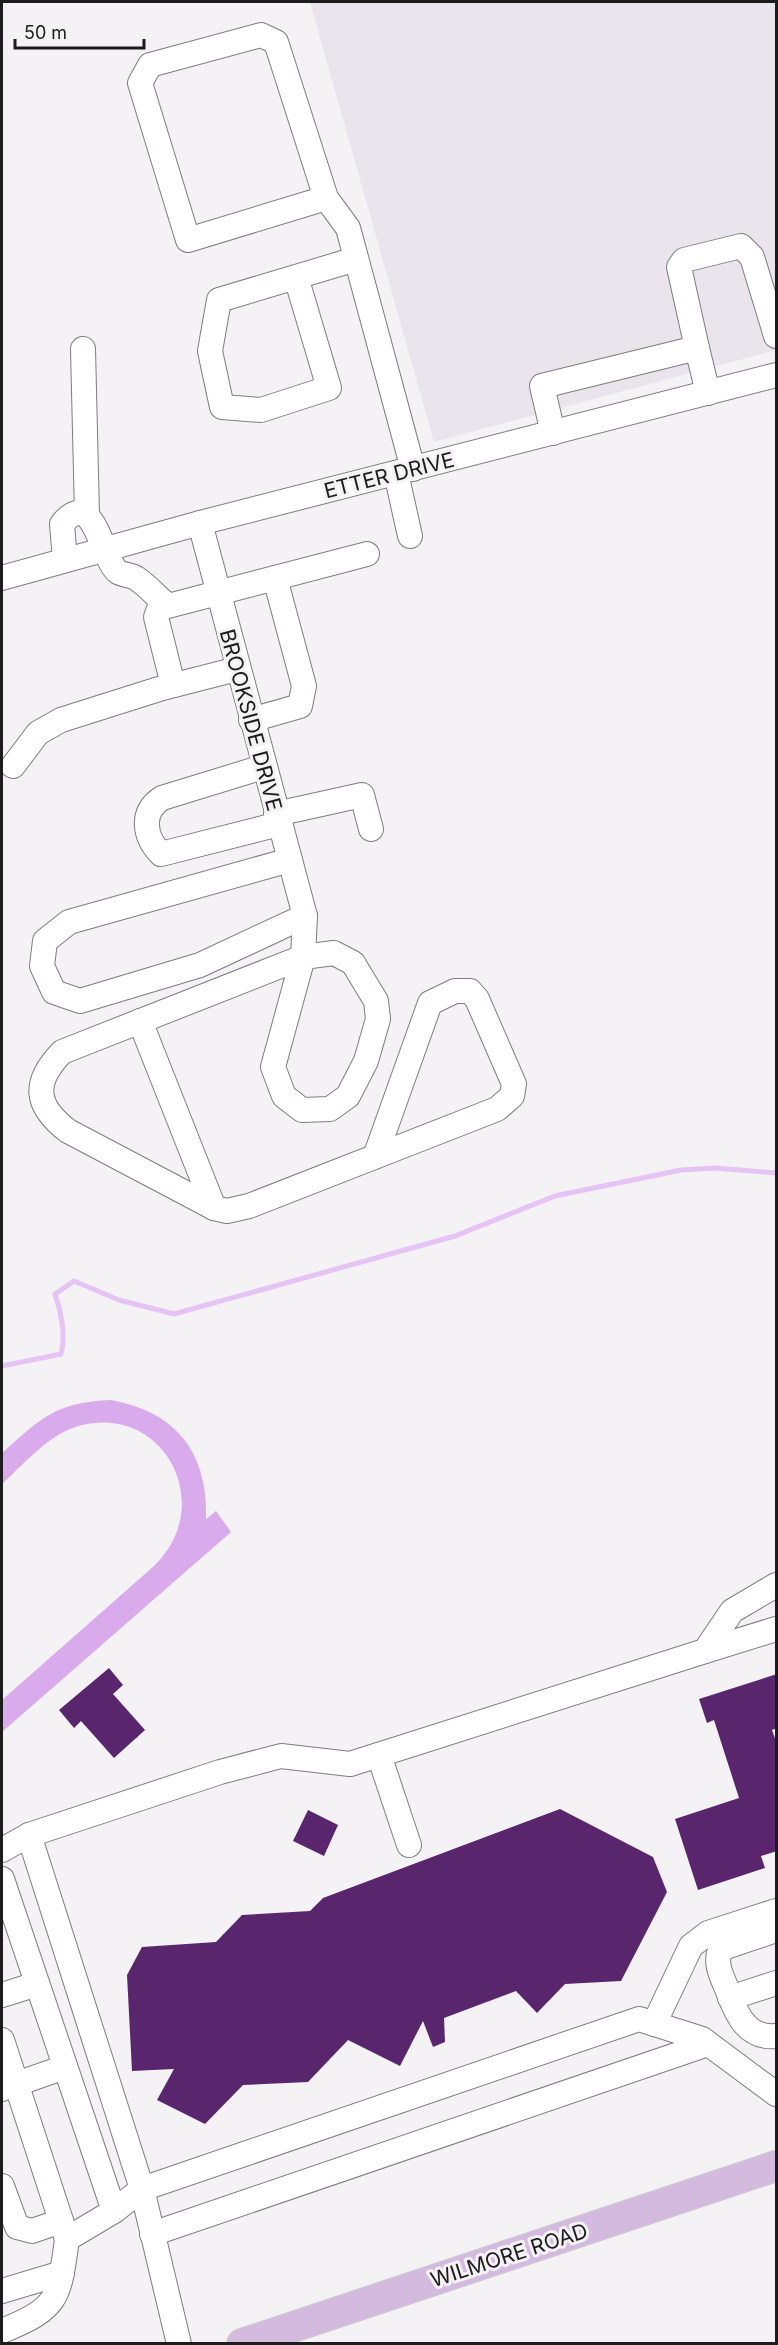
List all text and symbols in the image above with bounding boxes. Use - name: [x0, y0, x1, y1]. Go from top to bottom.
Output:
- scale bar: [15, 12, 144, 50]
- text: 50 m: [24, 22, 67, 43]
- street label: ETTER DRIVE: [321, 447, 457, 503]
- street label: BROOKSIDE DRIVE: [215, 626, 287, 814]
- street label: WILMORE ROAD: [427, 2218, 591, 2292]

